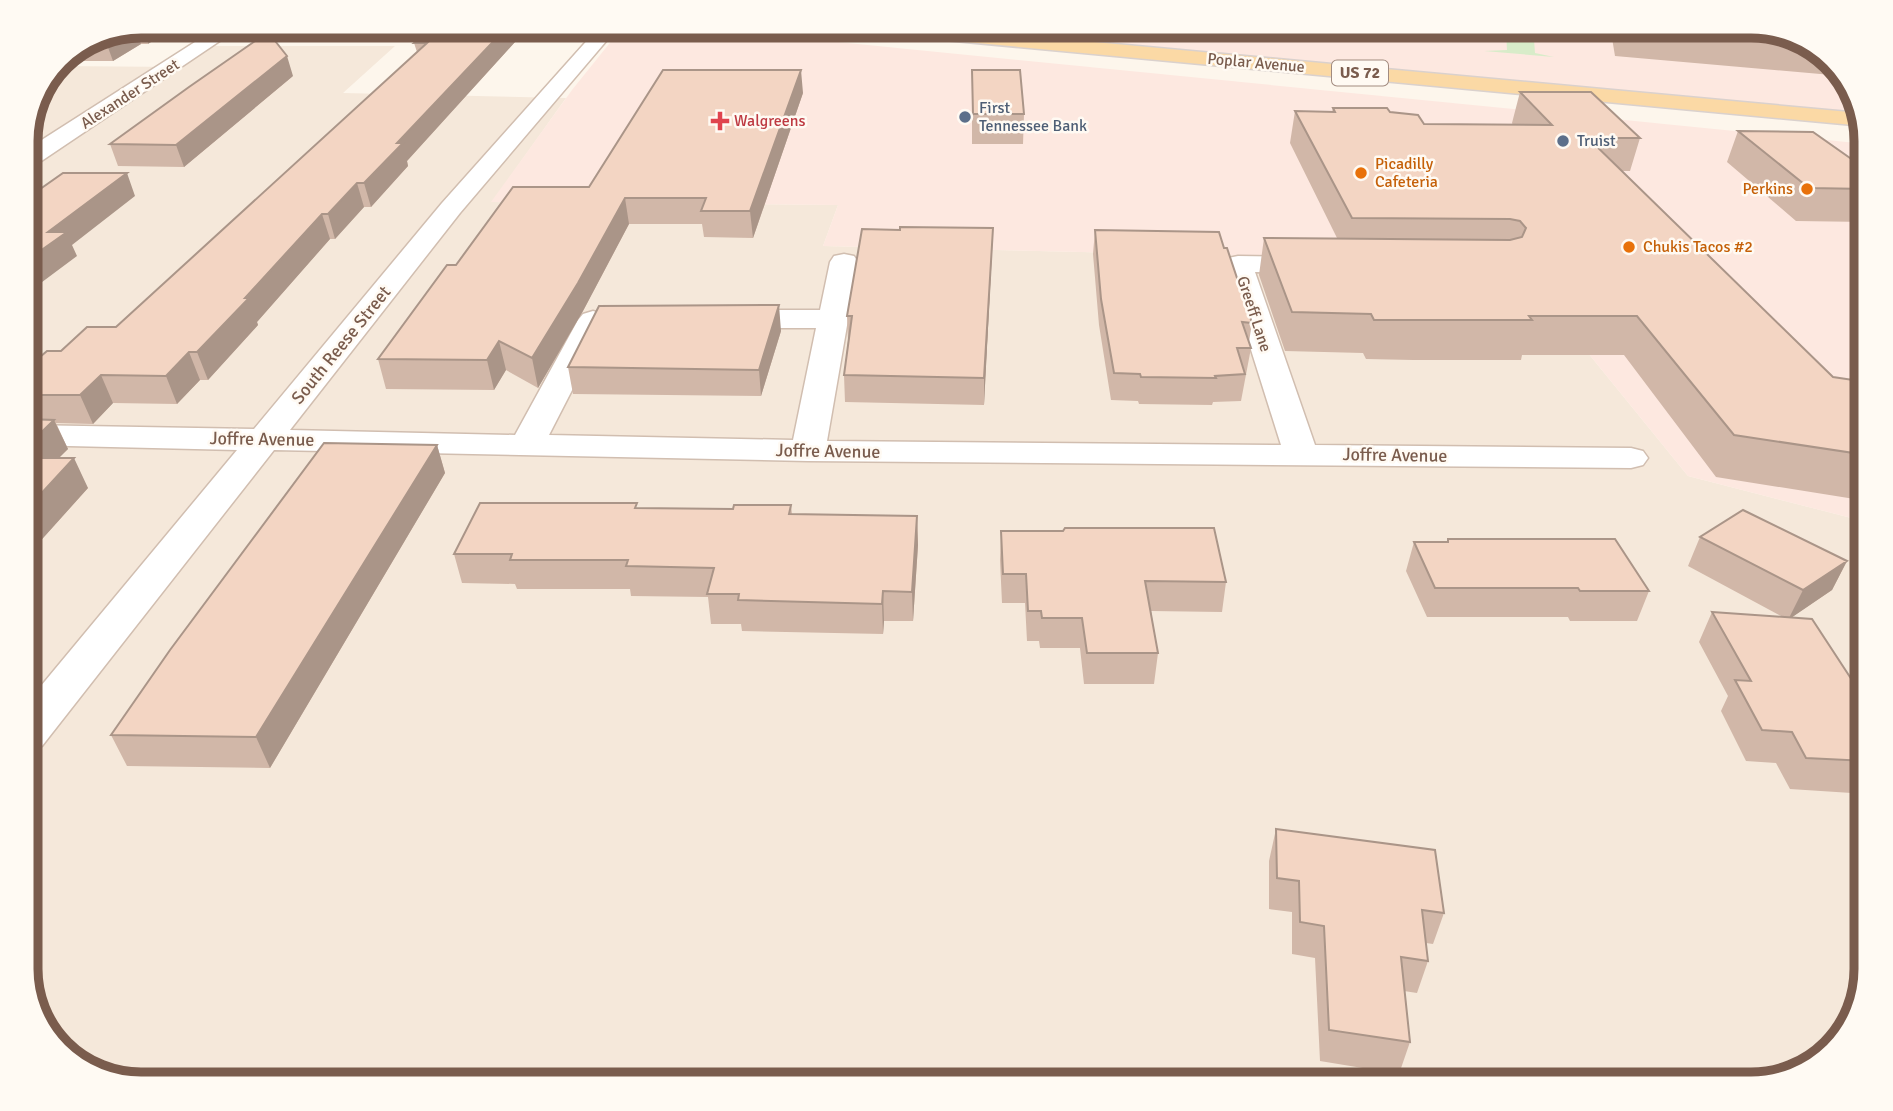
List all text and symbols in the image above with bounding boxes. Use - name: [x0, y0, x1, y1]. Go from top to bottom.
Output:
- street label: Poplar Avenue: [1206, 49, 1306, 77]
- street label: Alexander Street: [77, 54, 184, 133]
- road number: US 72: [1332, 60, 1388, 86]
- place label: First Tennessee Bank: [979, 98, 1087, 136]
- marker: First Tennessee Bank: [957, 109, 973, 125]
- place label: Walgreens: [734, 111, 806, 131]
- marker: Walgreens: [712, 113, 728, 129]
- place label: Truist: [1577, 131, 1616, 151]
- marker: Truist: [1555, 133, 1571, 149]
- place label: Picadilly Cafeteria: [1375, 154, 1438, 192]
- marker: Picadilly Cafeteria: [1353, 165, 1369, 181]
- place label: Perkins: [1742, 179, 1793, 199]
- marker: Perkins: [1799, 181, 1815, 197]
- place label: Chukis Tacos #2: [1643, 237, 1753, 257]
- marker: Chukis Tacos #2: [1621, 239, 1637, 255]
- street label: Greeff Lane: [1232, 273, 1276, 355]
- street label: South Reese Street: [287, 281, 395, 409]
- street label: Joffre Avenue: [209, 427, 315, 451]
- street label: Joffre Avenue: [775, 439, 881, 463]
- street label: Joffre Avenue: [1342, 443, 1448, 467]

